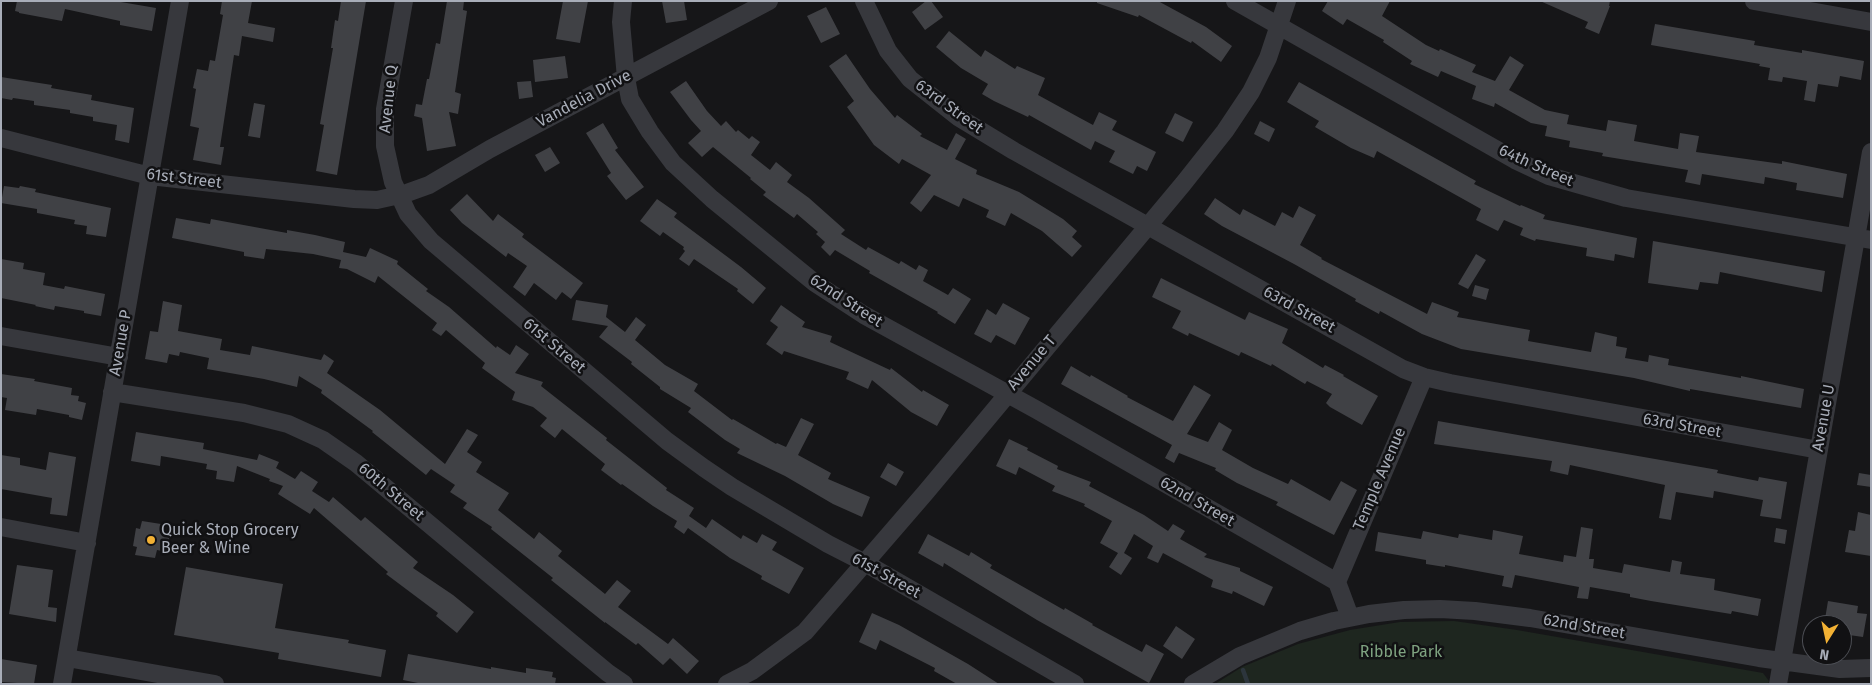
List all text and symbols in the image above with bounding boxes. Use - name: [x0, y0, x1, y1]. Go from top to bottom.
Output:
- street label: Avenue Q: [376, 64, 402, 134]
- street label: Vandelia Drive: [533, 66, 635, 132]
- street label: 63rd Street: [911, 76, 987, 138]
- street label: 64th Street: [1496, 141, 1576, 191]
- street label: 61st Street: [145, 165, 223, 193]
- street label: 62nd Street: [806, 270, 886, 332]
- street label: 63rd Street: [1260, 282, 1338, 338]
- street label: Avenue P: [106, 309, 136, 377]
- street label: 61st Street: [519, 314, 589, 378]
- street label: Avenue T: [1004, 332, 1060, 394]
- street label: Avenue U: [1809, 383, 1839, 453]
- street label: 63rd Street: [1641, 410, 1723, 442]
- street label: Temple Avenue: [1350, 425, 1410, 533]
- street label: 60th Street: [354, 459, 428, 525]
- street label: 62nd Street: [1156, 473, 1238, 531]
- place label: Quick Stop Grocery Beer & Wine: [161, 521, 299, 559]
- marker: Quick Stop Grocery Beer & Wine: [145, 534, 157, 546]
- street label: 61st Street: [848, 549, 924, 603]
- street label: 62nd Street: [1542, 610, 1626, 644]
- north arrow: [1802, 615, 1852, 665]
- park label: Ribble Park: [1360, 643, 1442, 663]
- text: N: [1818, 645, 1831, 663]

